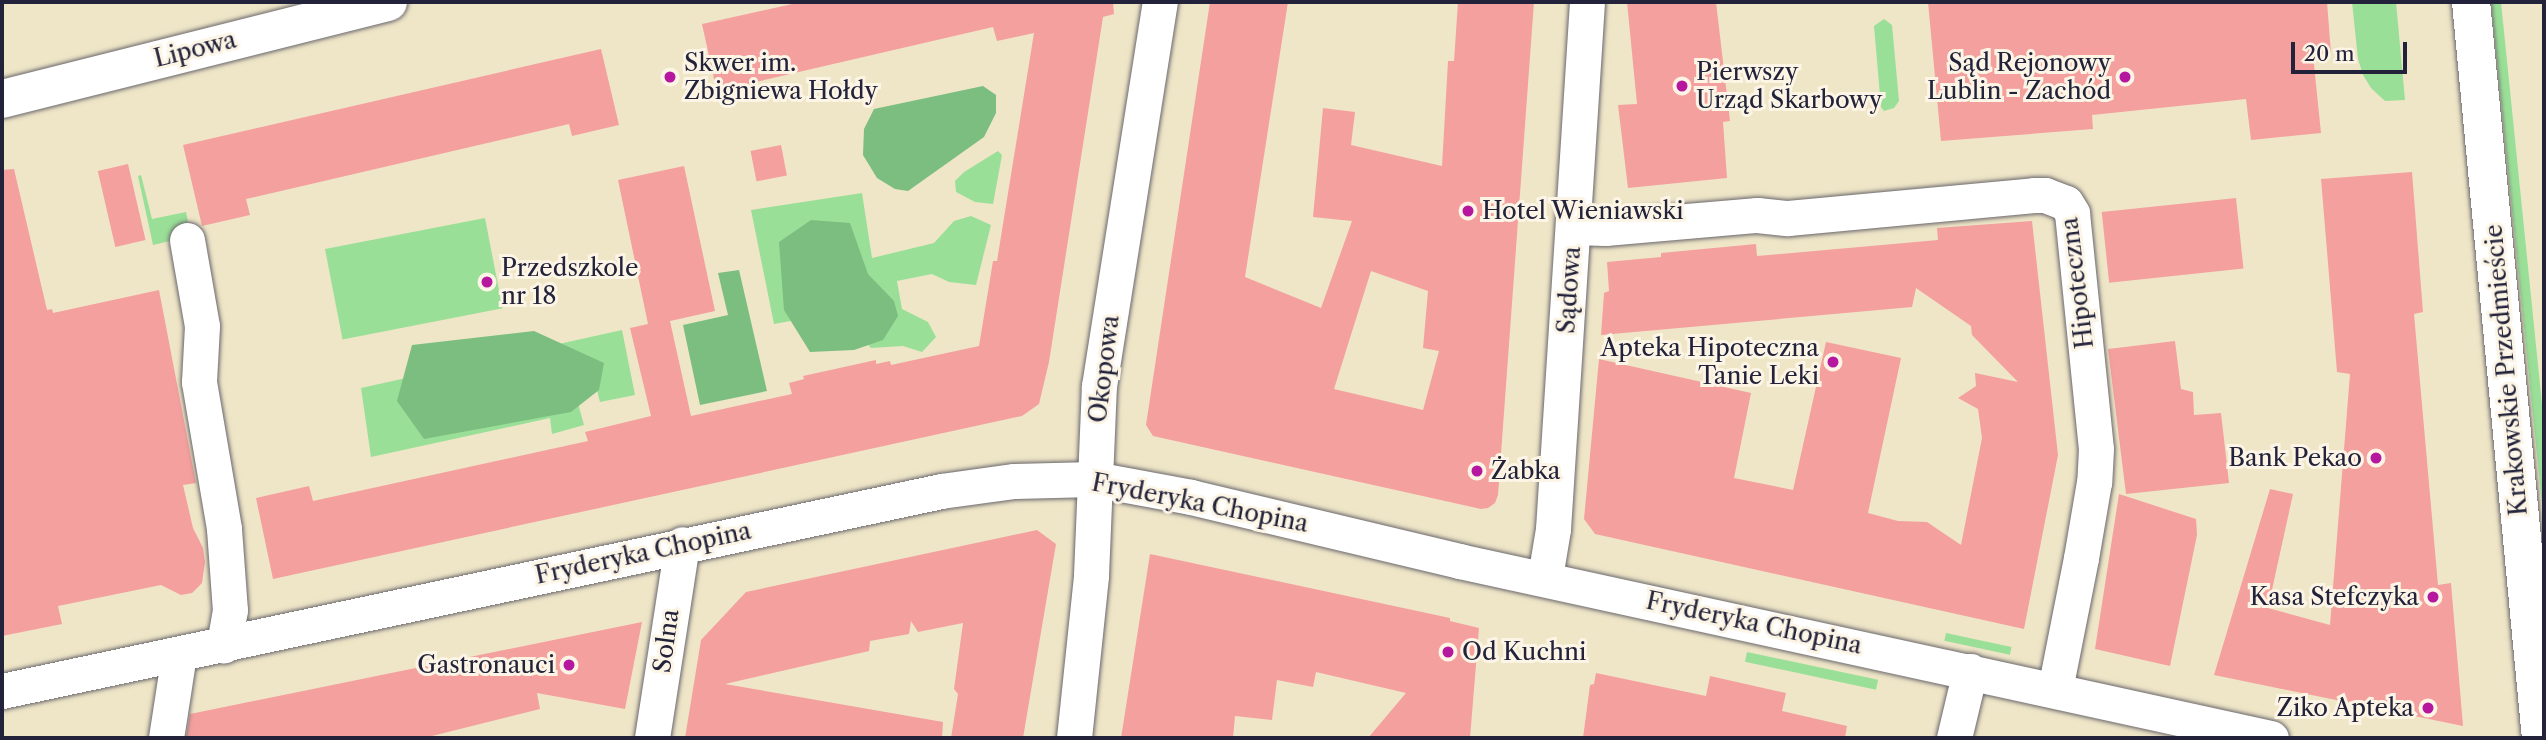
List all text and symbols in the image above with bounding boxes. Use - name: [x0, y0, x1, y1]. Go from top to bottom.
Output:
- street label: Lipowa: [151, 25, 239, 73]
- scale bar: [2294, 28, 2410, 72]
- text: 20 m: [2304, 41, 2355, 66]
- place label: Skwer im. Zbigniewa Hołdy: [684, 49, 878, 105]
- place label: Sąd Rejonowy Lublin - Zachód: [1927, 49, 2111, 105]
- place label: Pierwszy Urząd Skarbowy: [1696, 58, 1882, 114]
- marker: Skwer im. Zbigniewa Hołdy: [662, 69, 678, 85]
- marker: Sąd Rejonowy Lublin - Zachód: [2117, 69, 2133, 85]
- marker: Pierwszy Urząd Skarbowy: [1674, 78, 1690, 94]
- place label: Hotel Wieniawski: [1482, 197, 1685, 225]
- marker: Hotel Wieniawski: [1460, 203, 1476, 219]
- street label: Hipoteczna: [2055, 216, 2099, 350]
- street label: Krakowskie Przedmieście: [2479, 223, 2533, 517]
- street label: Sądowa: [1552, 245, 1586, 335]
- place label: Przedszkole nr 18: [501, 254, 638, 310]
- marker: Przedszkole nr 18: [479, 274, 495, 290]
- street label: Okopowa: [1083, 314, 1125, 424]
- place label: Apteka Hipoteczna Tanie Leki: [1600, 334, 1819, 390]
- marker: Apteka Hipoteczna Tanie Leki: [1825, 354, 1841, 370]
- place label: Bank Pekao: [2228, 444, 2362, 472]
- marker: Bank Pekao: [2368, 450, 2384, 466]
- place label: Żabka: [1491, 457, 1560, 485]
- marker: Żabka: [1469, 463, 1485, 479]
- street label: Fryderyka Chopina: [1089, 468, 1311, 538]
- street label: Fryderyka Chopina: [532, 516, 754, 590]
- place label: Kasa Stefczyka: [2249, 583, 2419, 611]
- street label: Fryderyka Chopina: [1643, 586, 1865, 660]
- marker: Kasa Stefczyka: [2425, 589, 2441, 605]
- street label: Solna: [647, 607, 685, 675]
- place label: Od Kuchni: [1462, 638, 1586, 666]
- marker: Od Kuchni: [1440, 644, 1456, 660]
- place label: Gastronauci: [417, 651, 555, 679]
- marker: Gastronauci: [561, 657, 577, 673]
- place label: Ziko Apteka: [2276, 694, 2414, 722]
- marker: Ziko Apteka: [2420, 700, 2436, 716]

